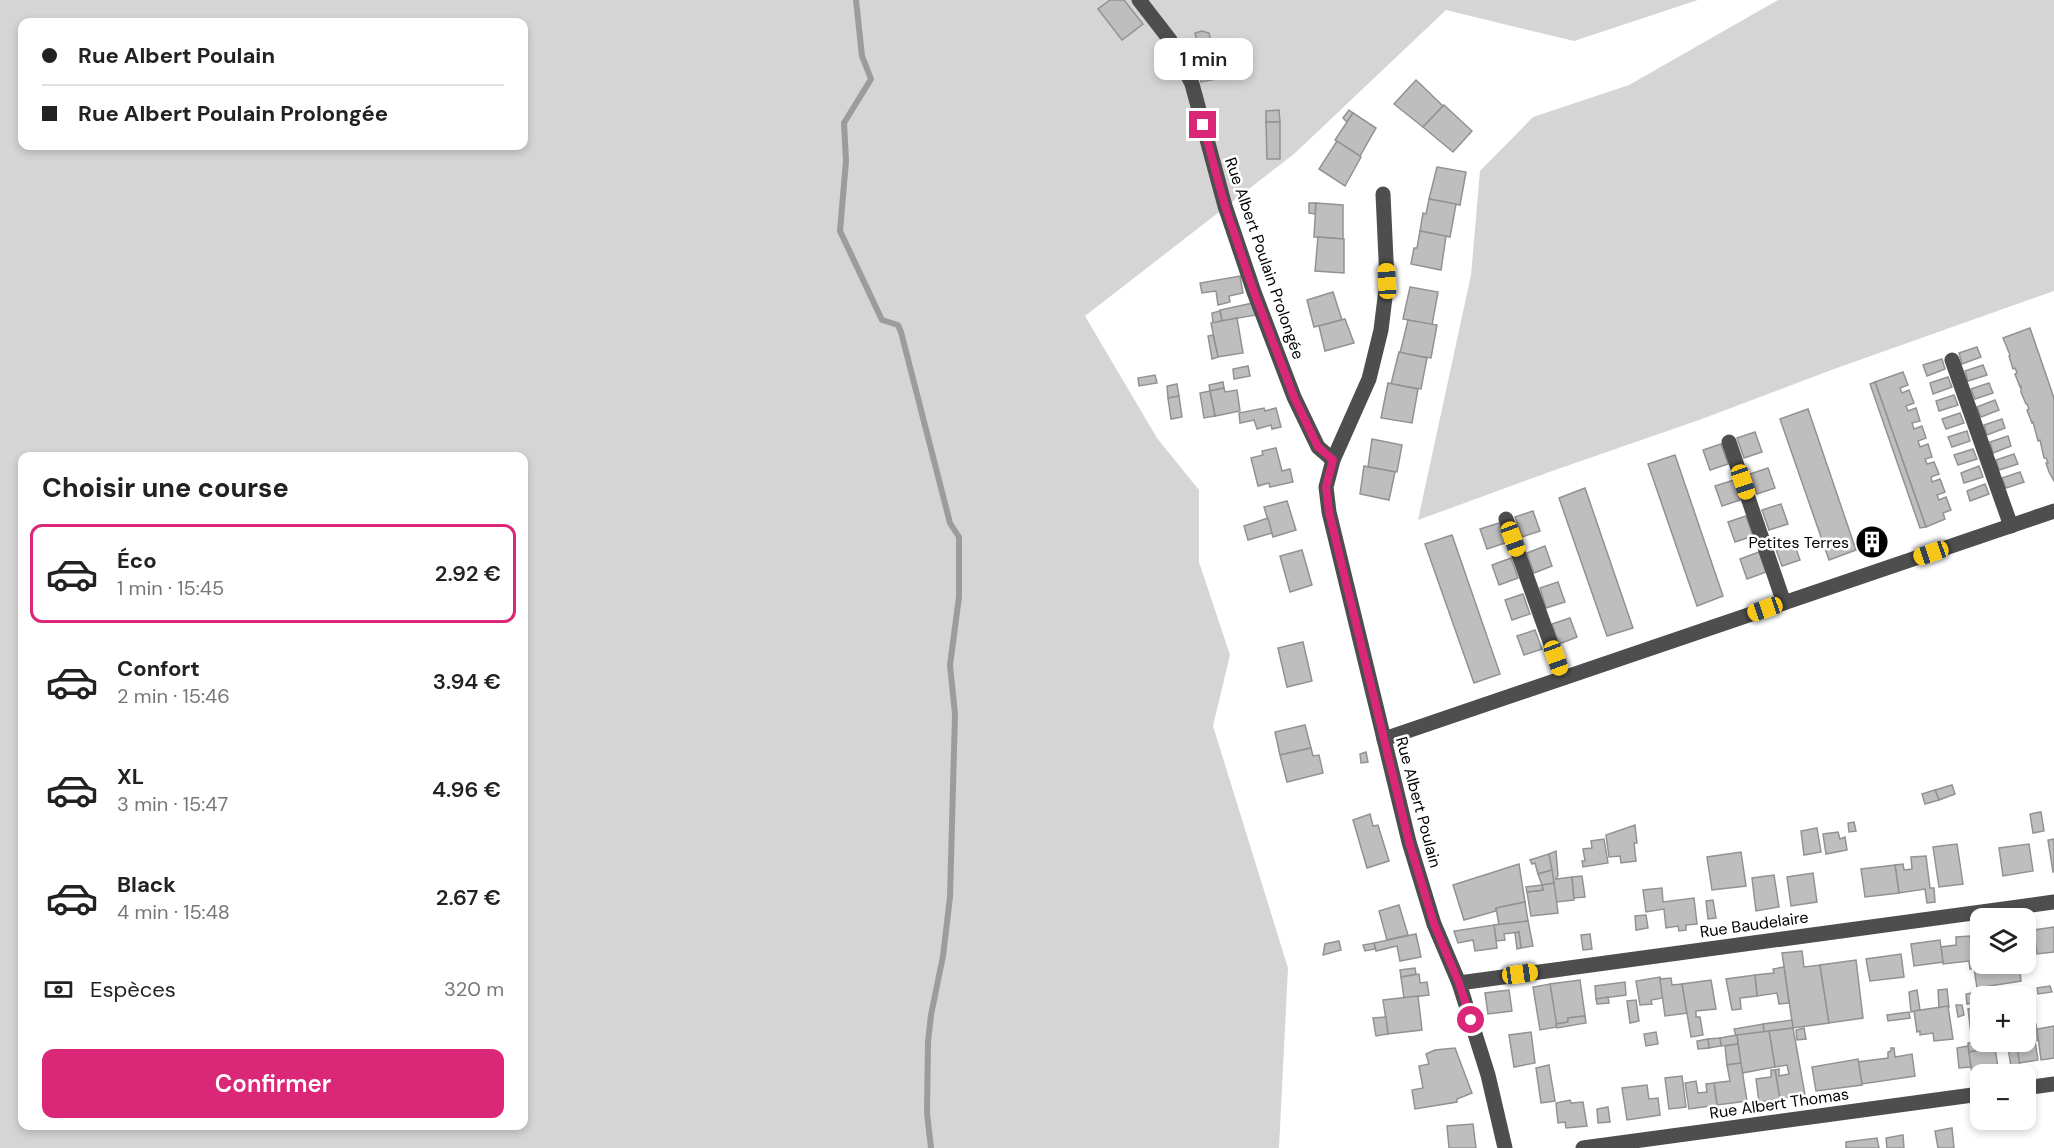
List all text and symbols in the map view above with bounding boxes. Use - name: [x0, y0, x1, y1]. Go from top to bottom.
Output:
- callout: 1 min: [1154, 38, 1252, 80]
- text: Rue Albert Poulain: [78, 41, 275, 70]
- text: 1 min: [1180, 46, 1227, 72]
- text: Rue Albert Poulain Prolongée: [78, 99, 388, 128]
- route end: [1189, 111, 1216, 138]
- street label: Rue Albert Poulain Prolongée: [1220, 154, 1309, 362]
- car: [1377, 263, 1397, 299]
- car: [1729, 462, 1757, 502]
- text: Choisir une course: [42, 470, 289, 505]
- car: [1498, 519, 1528, 559]
- building icon: Petites Terres: [1854, 524, 1890, 560]
- place label: Petites Terres: [1749, 532, 1849, 553]
- car: [1911, 539, 1951, 567]
- text: Éco: [117, 546, 157, 575]
- icon: car: [45, 547, 99, 601]
- text: 2.92 €: [435, 559, 501, 588]
- text: 1 min · 15:45: [117, 575, 224, 601]
- car: [1745, 595, 1785, 623]
- car: [1541, 638, 1571, 678]
- text: Confort: [117, 654, 200, 683]
- icon: car: [45, 655, 99, 709]
- text: 3.94 €: [433, 667, 501, 696]
- text: 2 min · 15:46: [117, 683, 230, 709]
- street label: Rue Albert Poulain: [1391, 734, 1446, 870]
- text: XL: [117, 762, 144, 791]
- icon: car: [45, 763, 99, 817]
- text: 4.96 €: [432, 775, 501, 804]
- text: 3 min · 15:47: [117, 791, 228, 817]
- text: Black: [117, 870, 176, 899]
- icon: car: [45, 871, 99, 925]
- text: 2.67 €: [436, 883, 501, 912]
- text: 4 min · 15:48: [117, 899, 230, 925]
- street label: Rue Baudelaire: [1698, 906, 1810, 943]
- map controls: [1970, 908, 2036, 1130]
- button: layers: [1970, 908, 2036, 974]
- car: [1501, 963, 1539, 985]
- icon: cash: [42, 973, 75, 1006]
- text: Espèces: [90, 975, 176, 1004]
- text: 320 m: [444, 976, 504, 1002]
- button: +: [1970, 986, 2036, 1052]
- route start: [1457, 1006, 1484, 1033]
- button: Confirmer: [42, 1049, 504, 1118]
- button: −: [1970, 1064, 2036, 1130]
- street label: Rue Albert Thomas: [1708, 1083, 1850, 1124]

